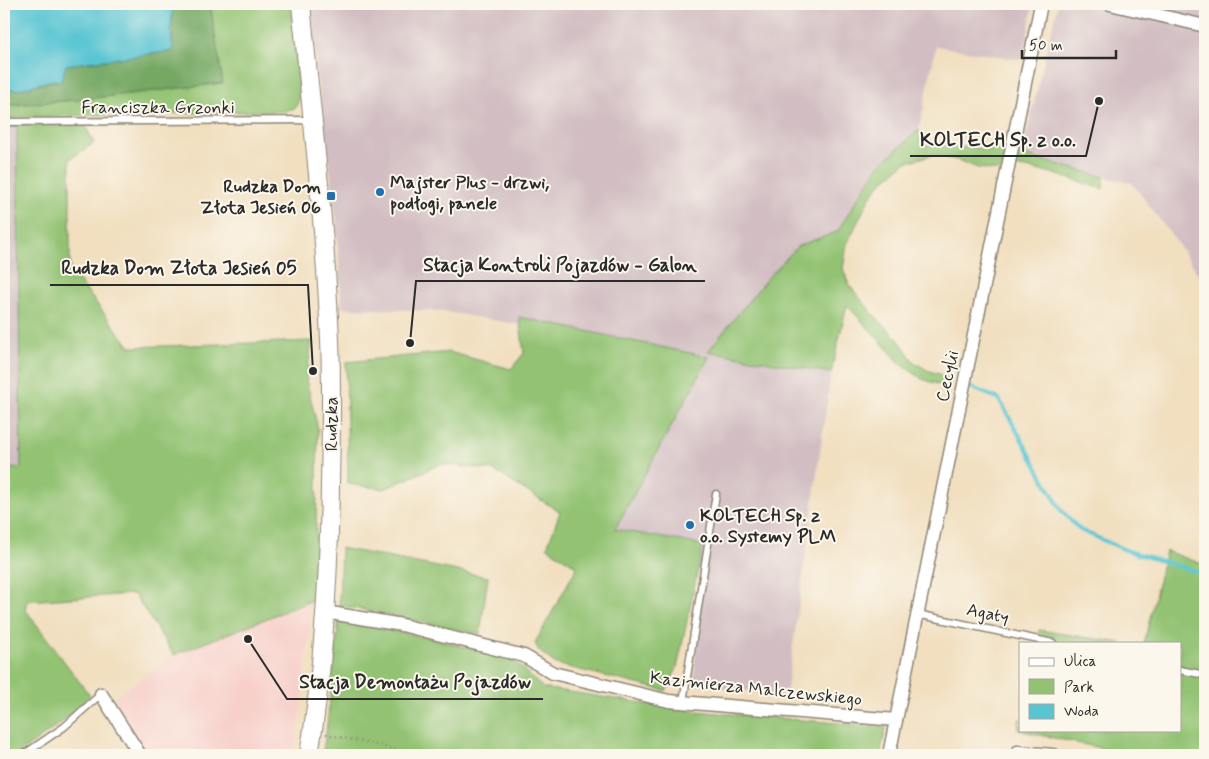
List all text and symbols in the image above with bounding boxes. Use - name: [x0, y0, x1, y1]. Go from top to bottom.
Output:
- scale bar: [1022, 28, 1115, 60]
- text: 50 m: [1029, 36, 1063, 56]
- street label: Franciszka Grzonki: [81, 96, 235, 120]
- callout: KOLTECH Sp. z o.o.: [910, 122, 1086, 156]
- text: KOLTECH Sp. z o.o.: [920, 128, 1076, 153]
- place label: Majster Plus - drzwi, podłogi, panele: [390, 171, 549, 216]
- place label: Rudzka Dom Złota Jesień 06: [200, 175, 321, 220]
- marker: Majster Plus - drzwi, podłogi, panele: [374, 186, 386, 198]
- marker: Rudzka Dom Złota Jesień 06: [325, 190, 337, 202]
- callout: Stacja Kontroli Pojazdów - Galon: [416, 247, 705, 281]
- callout: Rudzka Dom Złota Jesień 05: [50, 251, 308, 285]
- text: Stacja Kontroli Pojazdów - Galon: [423, 253, 697, 279]
- text: Rudzka Dom Złota Jesień 05: [61, 256, 297, 281]
- street label: Cecylii: [931, 348, 965, 404]
- street label: Rudzka: [320, 397, 344, 451]
- place label: KOLTECH Sp. z o.o. Systemy PLM: [700, 504, 836, 549]
- marker: KOLTECH Sp. z o.o. Systemy PLM: [684, 519, 696, 531]
- street label: Agaty: [964, 598, 1011, 630]
- legend: [1019, 642, 1182, 732]
- text: Ulica: [1064, 652, 1097, 672]
- callout: Stacja Demontażu Pojazdów: [287, 665, 543, 699]
- street label: Kazimierza Malczewskiego: [649, 666, 863, 712]
- text: Stacja Demontażu Pojazdów: [299, 670, 531, 696]
- text: Park: [1064, 678, 1094, 698]
- text: Woda: [1064, 702, 1099, 722]

